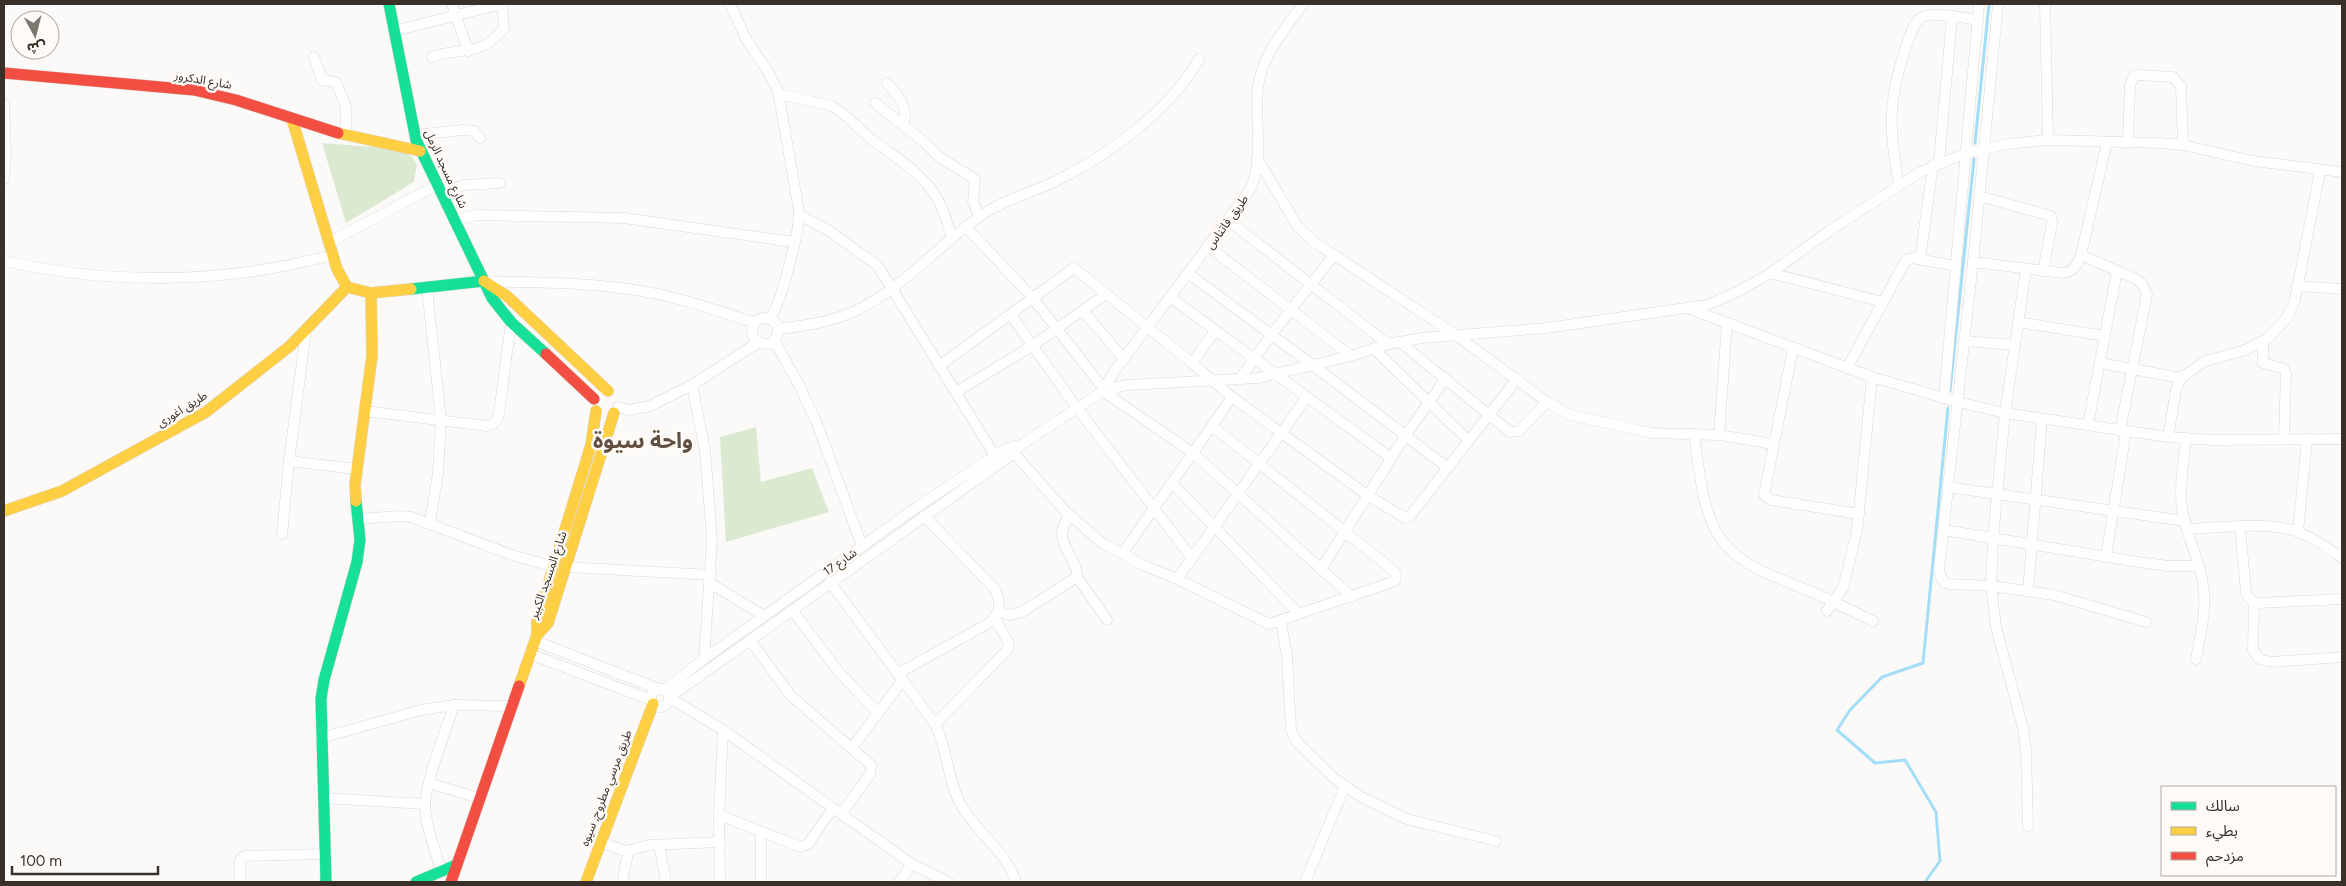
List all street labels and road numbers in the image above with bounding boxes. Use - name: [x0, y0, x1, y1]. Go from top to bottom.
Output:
- street label: شارع الدكرور: [172, 68, 233, 94]
- street label: شارع مسجد الرمل: [420, 127, 470, 211]
- street label: طريق فاتناس: [1203, 192, 1252, 252]
- street label: طريق اغورى: [154, 388, 210, 431]
- street label: شارع المسجد الكبير: [526, 529, 571, 622]
- street label: شارع 17: [821, 545, 861, 580]
- street label: طريق مرسي مطروح, سيوه: [577, 728, 637, 849]

